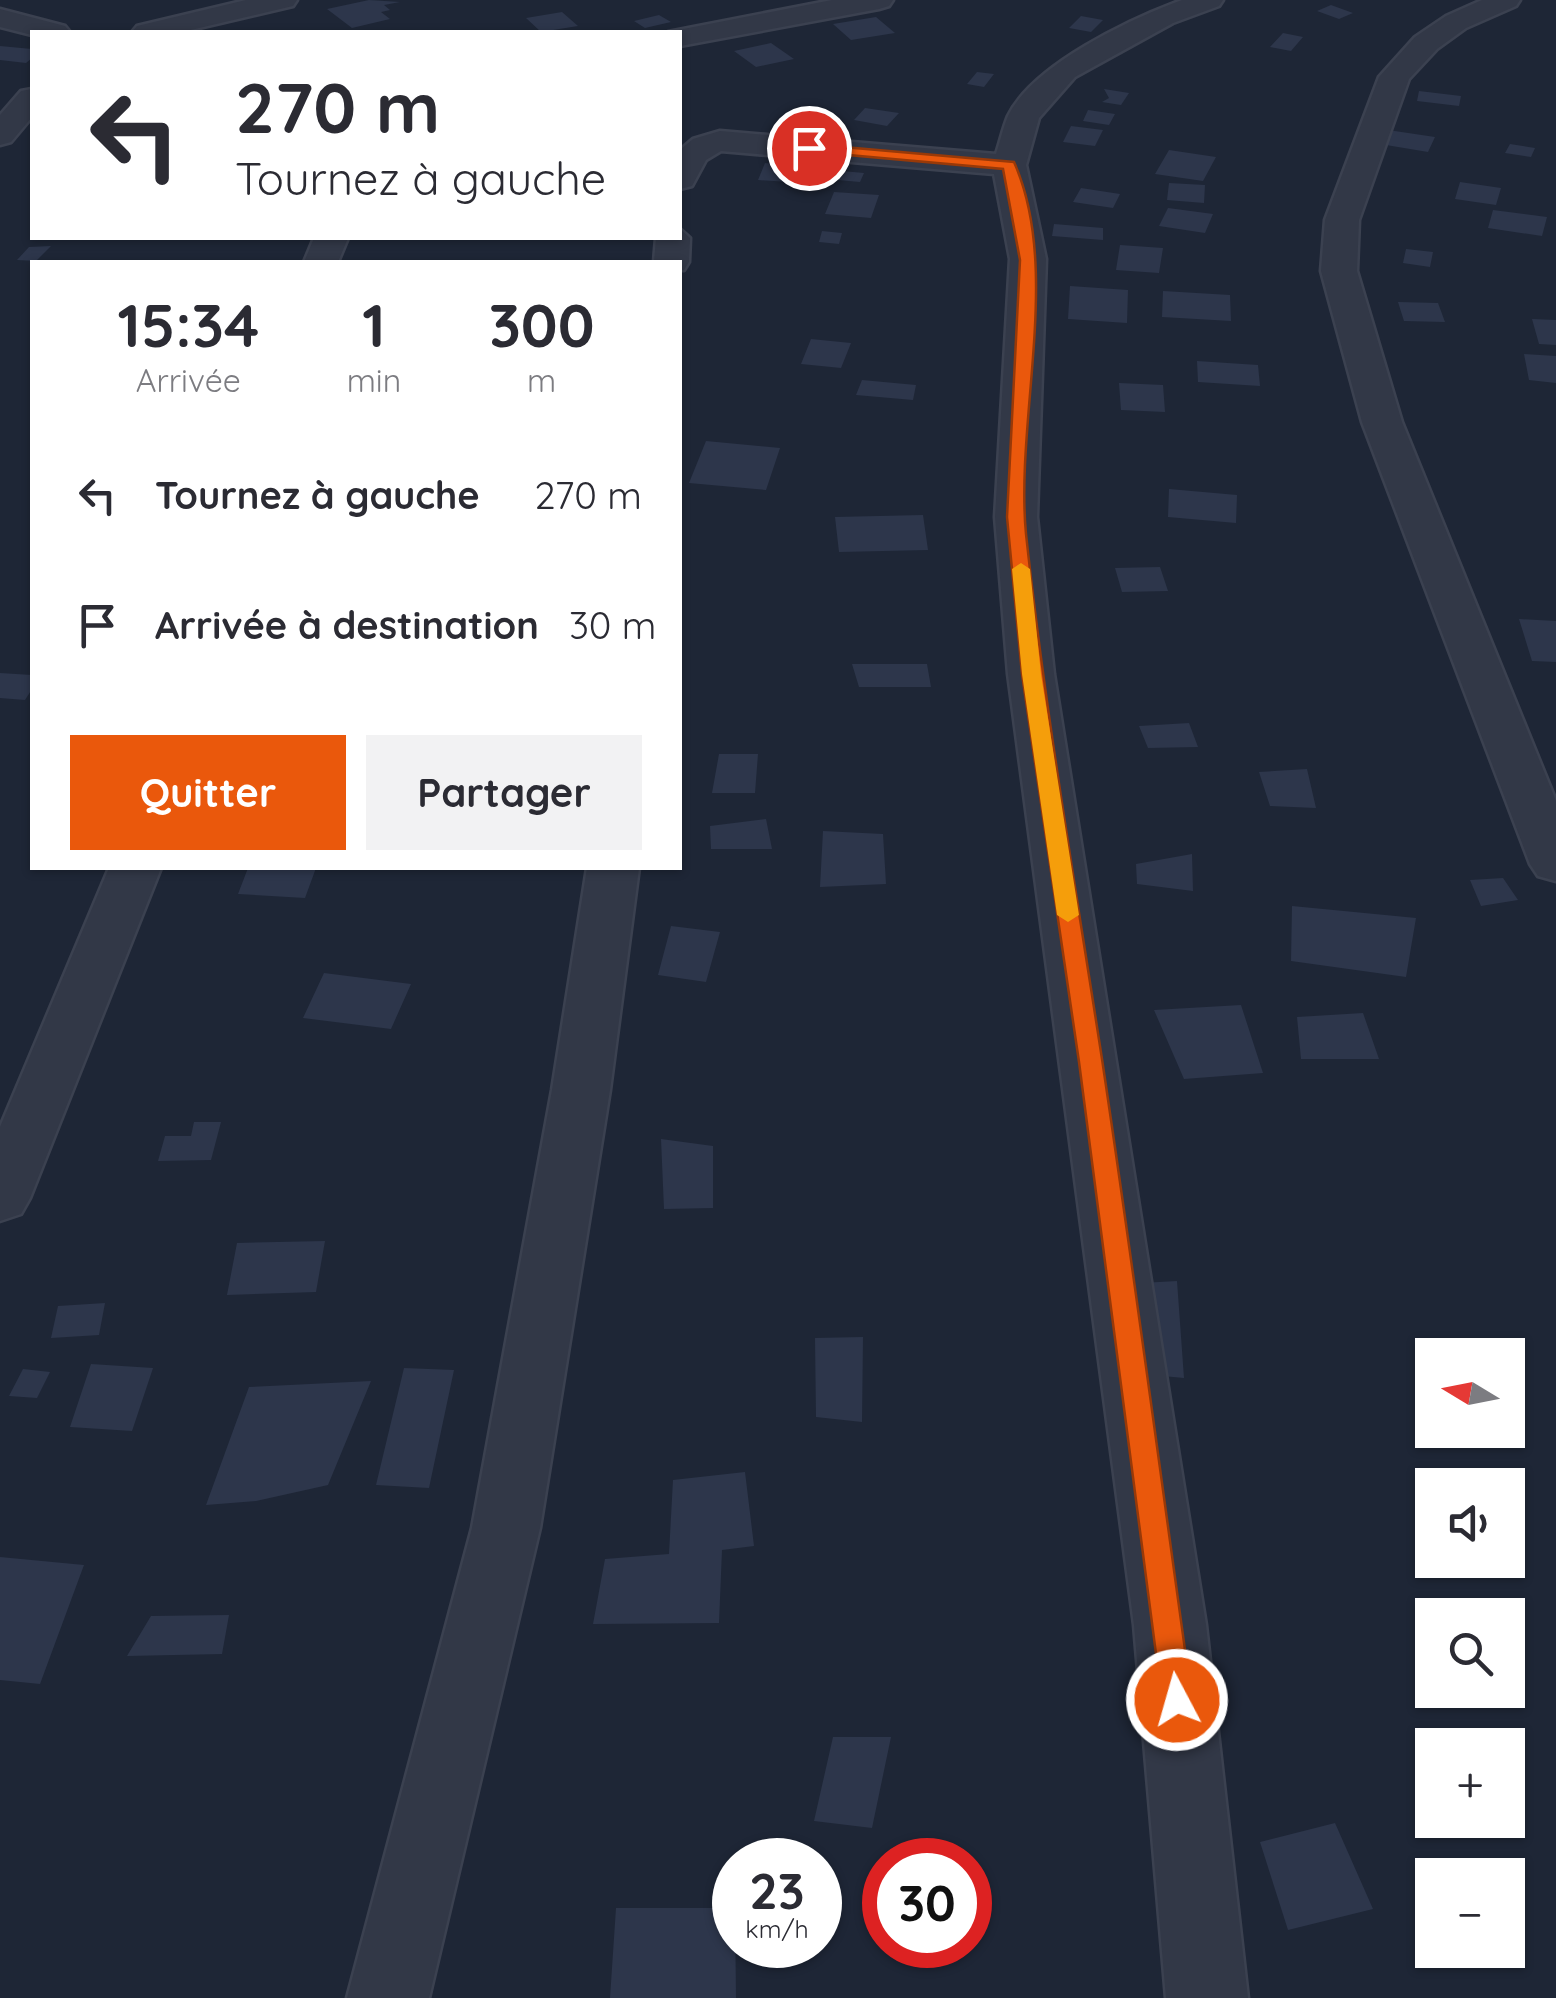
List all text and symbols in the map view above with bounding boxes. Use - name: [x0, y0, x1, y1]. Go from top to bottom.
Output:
- text: 270 m: [235, 63, 440, 151]
- icon: left: [70, 70, 200, 200]
- pin: [767, 106, 852, 191]
- icon: arrive: [782, 121, 837, 176]
- text: Tournez à gauche: [235, 150, 606, 206]
- text: 15:34: [117, 287, 259, 362]
- text: 1: [362, 287, 386, 362]
- text: 300: [489, 287, 595, 362]
- text: Arrivée: [136, 360, 241, 400]
- text: min: [347, 360, 401, 400]
- text: m: [527, 360, 556, 400]
- icon: left: [70, 468, 125, 523]
- text: Tournez à gauche: [155, 471, 480, 519]
- text: 270 m: [535, 471, 642, 519]
- icon: arrive: [70, 598, 125, 653]
- text: Arrivée à destination: [155, 601, 539, 649]
- text: 30 m: [569, 601, 656, 649]
- button: Quitter: [70, 735, 346, 850]
- button: Partager: [366, 735, 642, 850]
- north arrow: [1415, 1338, 1525, 1448]
- map controls: [1415, 1338, 1525, 1968]
- button: sound: [1415, 1468, 1525, 1578]
- button: search: [1415, 1598, 1525, 1708]
- position arrow: [1125, 1648, 1229, 1752]
- button: +: [1415, 1728, 1525, 1838]
- speed limit sign: 30: [862, 1838, 992, 1968]
- button: −: [1415, 1858, 1525, 1968]
- text: 23: [749, 1859, 805, 1922]
- text: km/h: [745, 1913, 809, 1944]

